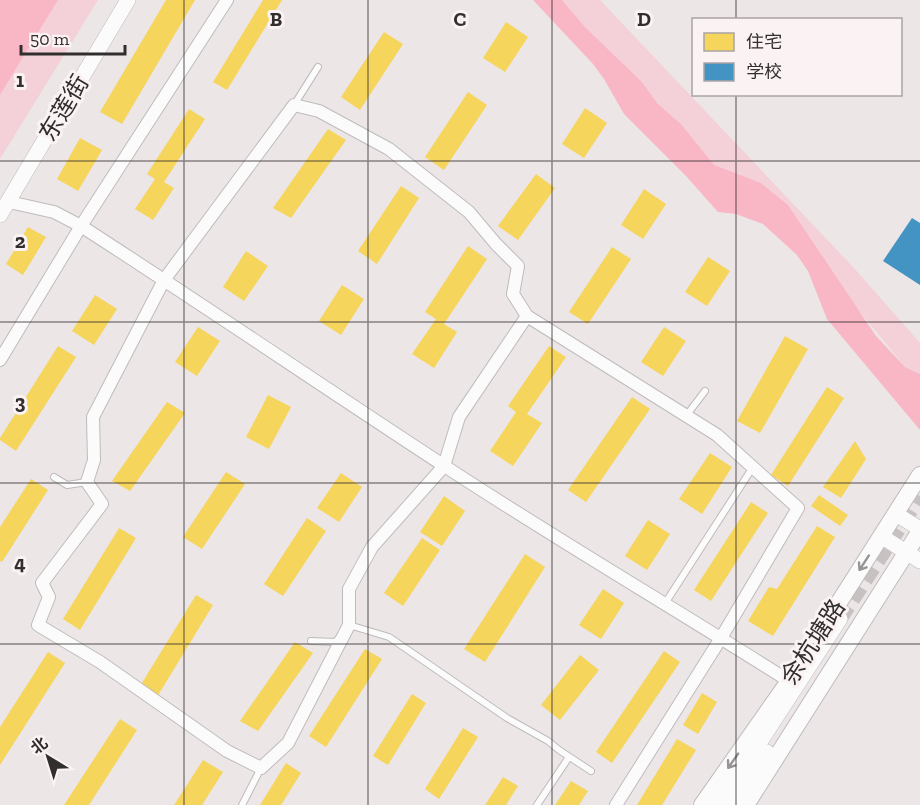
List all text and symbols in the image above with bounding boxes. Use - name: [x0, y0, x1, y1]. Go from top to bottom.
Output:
- text: B: [270, 7, 282, 31]
- text: C: [454, 7, 467, 31]
- text: D: [637, 7, 651, 31]
- scale bar: [21, 18, 124, 56]
- legend: [692, 18, 902, 96]
- text: 50 m: [30, 28, 70, 50]
- text: 住宅: [746, 31, 782, 53]
- text: 学校: [746, 61, 782, 83]
- text: 1: [16, 68, 24, 92]
- street label: 东莲街: [33, 69, 95, 146]
- text: 2: [15, 229, 26, 253]
- text: 3: [15, 390, 26, 414]
- text: 4: [14, 551, 26, 575]
- one-way arrow: [858, 554, 870, 571]
- street label: 余杭塘路: [774, 594, 851, 690]
- north arrow: [18, 727, 78, 787]
- text: 北: [27, 733, 51, 758]
- one-way arrow: [727, 752, 739, 768]

